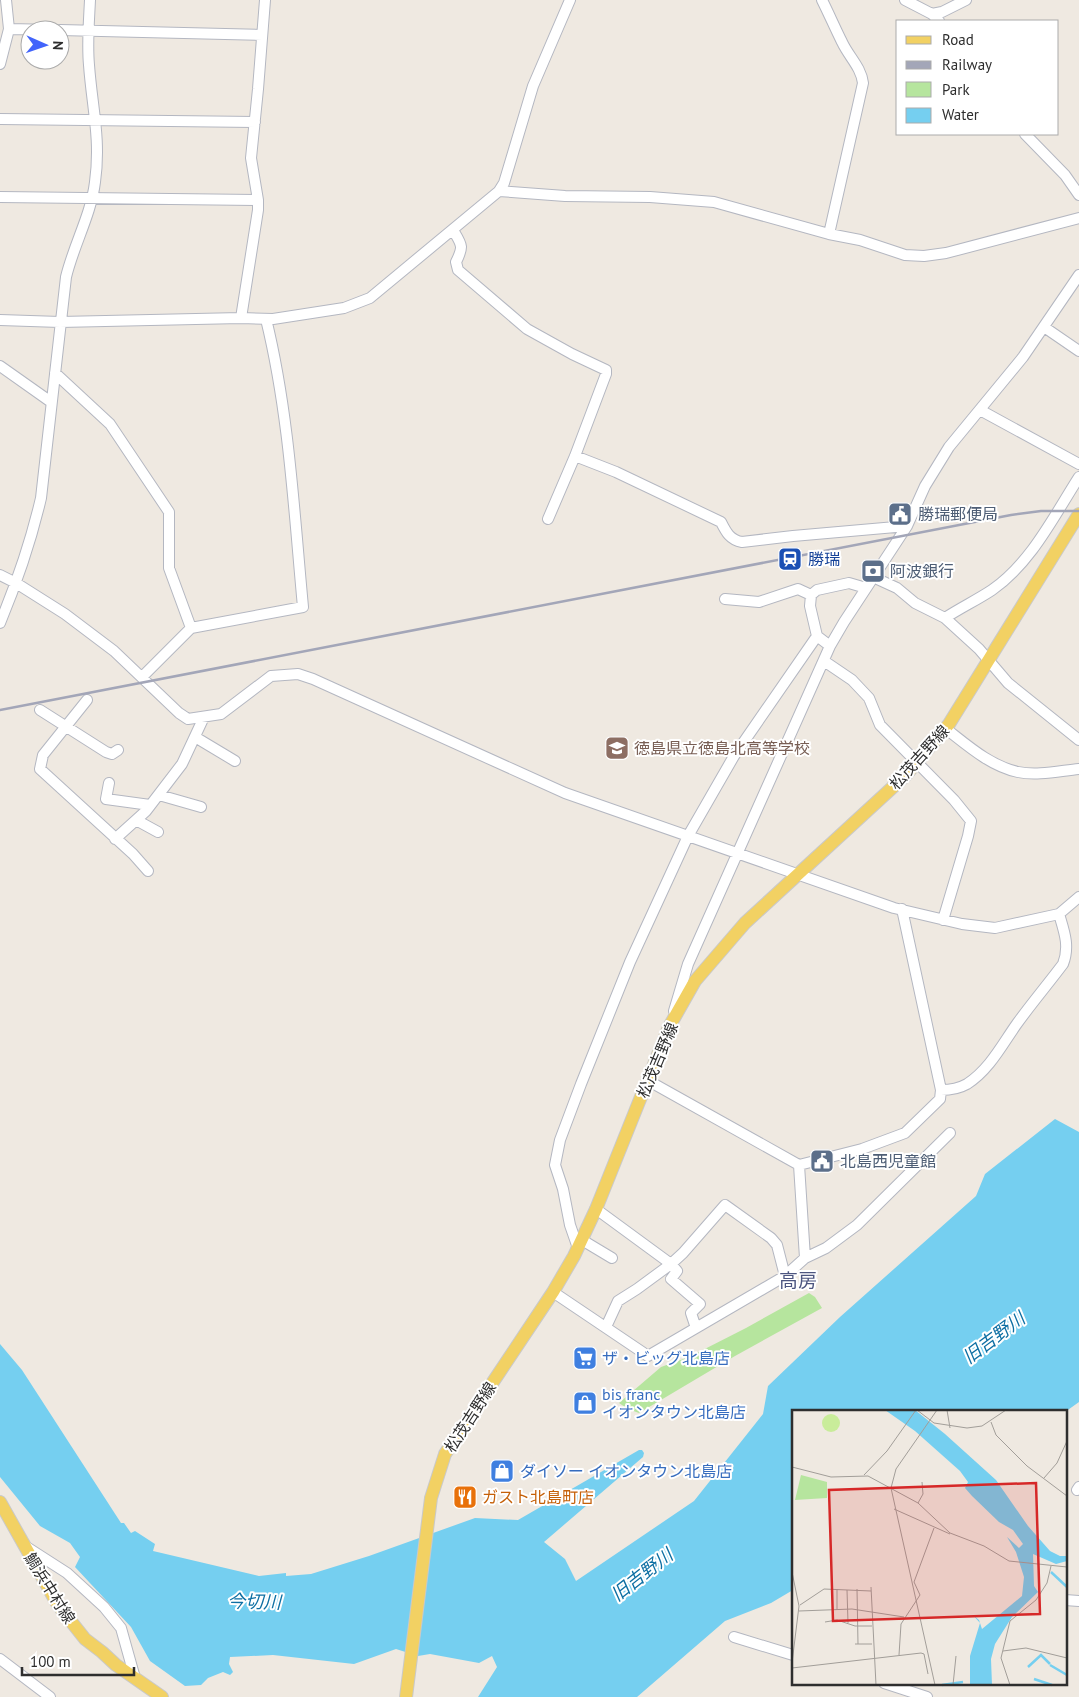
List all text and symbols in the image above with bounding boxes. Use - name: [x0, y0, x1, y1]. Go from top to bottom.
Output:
- north arrow: [20, 20, 70, 70]
- legend: [896, 20, 1059, 135]
- text: Road: [942, 30, 974, 49]
- text: N: [49, 41, 67, 50]
- text: Railway: [942, 55, 992, 74]
- text: Park: [942, 80, 970, 99]
- text: Water: [942, 105, 979, 124]
- public building icon: 勝瑞郵便局: [887, 501, 913, 527]
- place label: 勝瑞郵便局: [918, 504, 998, 524]
- station icon: 勝瑞: [777, 546, 803, 572]
- place label: 勝瑞: [808, 549, 840, 569]
- bank icon: 阿波銀行: [860, 558, 886, 584]
- place label: 阿波銀行: [890, 561, 954, 581]
- street label: 松茂吉野線: [885, 721, 953, 793]
- school or university icon: 徳島県立徳島北高等学校: [604, 735, 630, 761]
- place label: 徳島県立徳島北高等学校: [634, 738, 810, 758]
- street label: 松茂吉野線: [632, 1019, 682, 1101]
- public building icon: 北島西児童館: [809, 1148, 835, 1174]
- place label: 北島西児童館: [840, 1151, 936, 1171]
- district label: 高房: [779, 1268, 817, 1292]
- water label: 旧吉野川: [958, 1306, 1031, 1368]
- supermarket icon: ザ・ビッグ北島店: [572, 1345, 598, 1371]
- place label: ザ・ビッグ北島店: [602, 1348, 730, 1368]
- street label: 松茂吉野線: [440, 1378, 500, 1456]
- place label: bis franc イオンタウン北島店: [602, 1384, 746, 1422]
- shop icon: bis franc イオンタウン北島店: [572, 1390, 598, 1416]
- inset map: [792, 1410, 1066, 1684]
- shop icon: ダイソー イオンタウン北島店: [489, 1458, 515, 1484]
- place label: ダイソー イオンタウン北島店: [520, 1461, 732, 1481]
- restaurant icon: ガスト北島町店: [452, 1484, 478, 1510]
- place label: ガスト北島町店: [482, 1487, 594, 1507]
- water label: 旧吉野川: [606, 1542, 679, 1606]
- street label: 鯛浜中村線: [20, 1549, 80, 1627]
- water label: 今切川: [227, 1590, 283, 1614]
- scale bar: [22, 1644, 135, 1676]
- text: 100 m: [30, 1652, 71, 1671]

